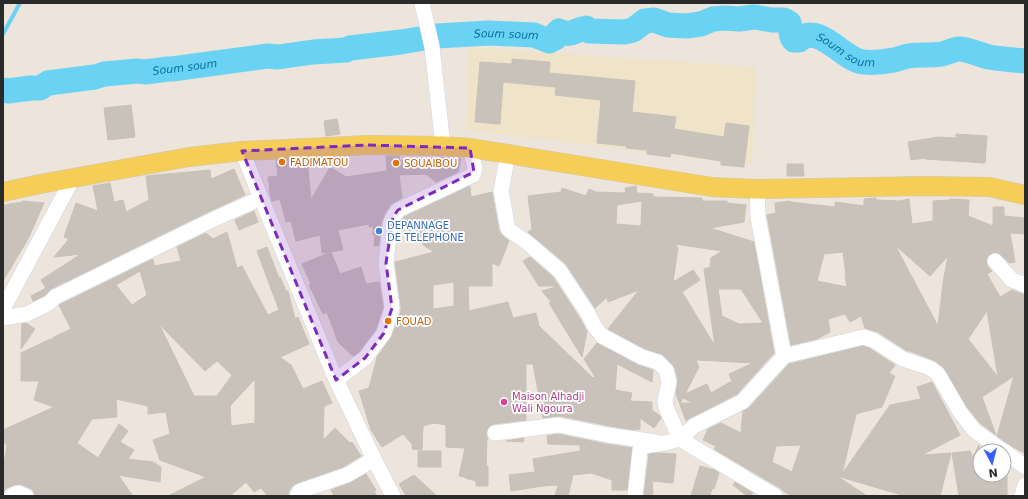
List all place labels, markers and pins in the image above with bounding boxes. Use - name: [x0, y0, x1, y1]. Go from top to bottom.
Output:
- marker: FADIMATOU: [277, 157, 287, 167]
- place label: FADIMATOU: [290, 157, 348, 168]
- marker: SOUAIBOU: [391, 158, 401, 168]
- place label: SOUAIBOU: [404, 158, 457, 169]
- place label: DEPANNAGE DE TELEPHONE: [387, 220, 464, 243]
- marker: DEPANNAGE DE TELEPHONE: [374, 226, 384, 236]
- marker: FOUAD: [383, 316, 393, 326]
- place label: FOUAD: [396, 316, 432, 327]
- place label: Maison Alhadji Wali Ngoura: [512, 391, 584, 414]
- marker: Maison Alhadji Wali Ngoura: [499, 397, 509, 407]

